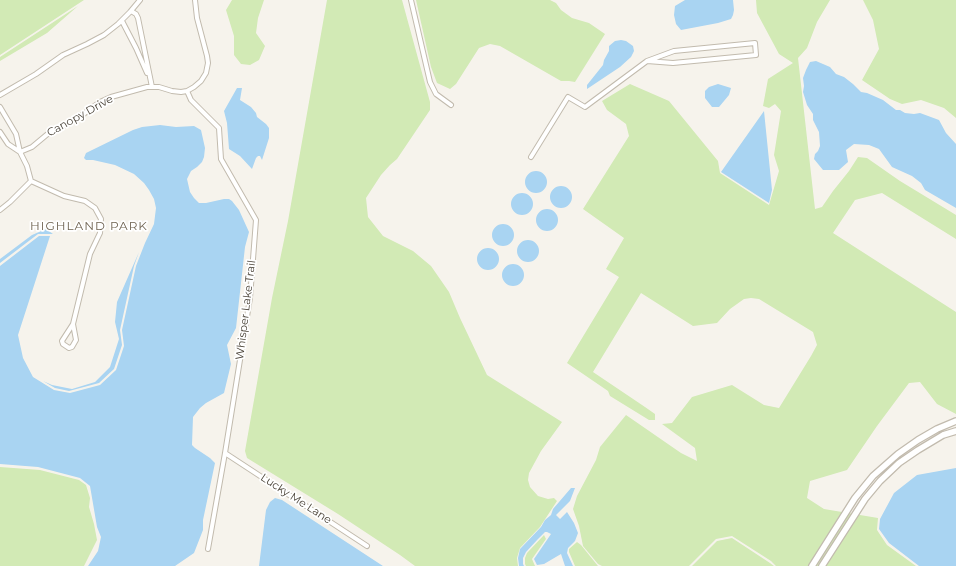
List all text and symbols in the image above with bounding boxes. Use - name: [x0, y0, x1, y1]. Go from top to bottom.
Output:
- street label: Canopy Drive: [45, 92, 115, 140]
- district label: HIGHLAND PARK: [30, 219, 148, 233]
- street label: Whisper Lake Trail: [233, 259, 259, 361]
- street label: Lucky Me Lane: [258, 471, 334, 527]

